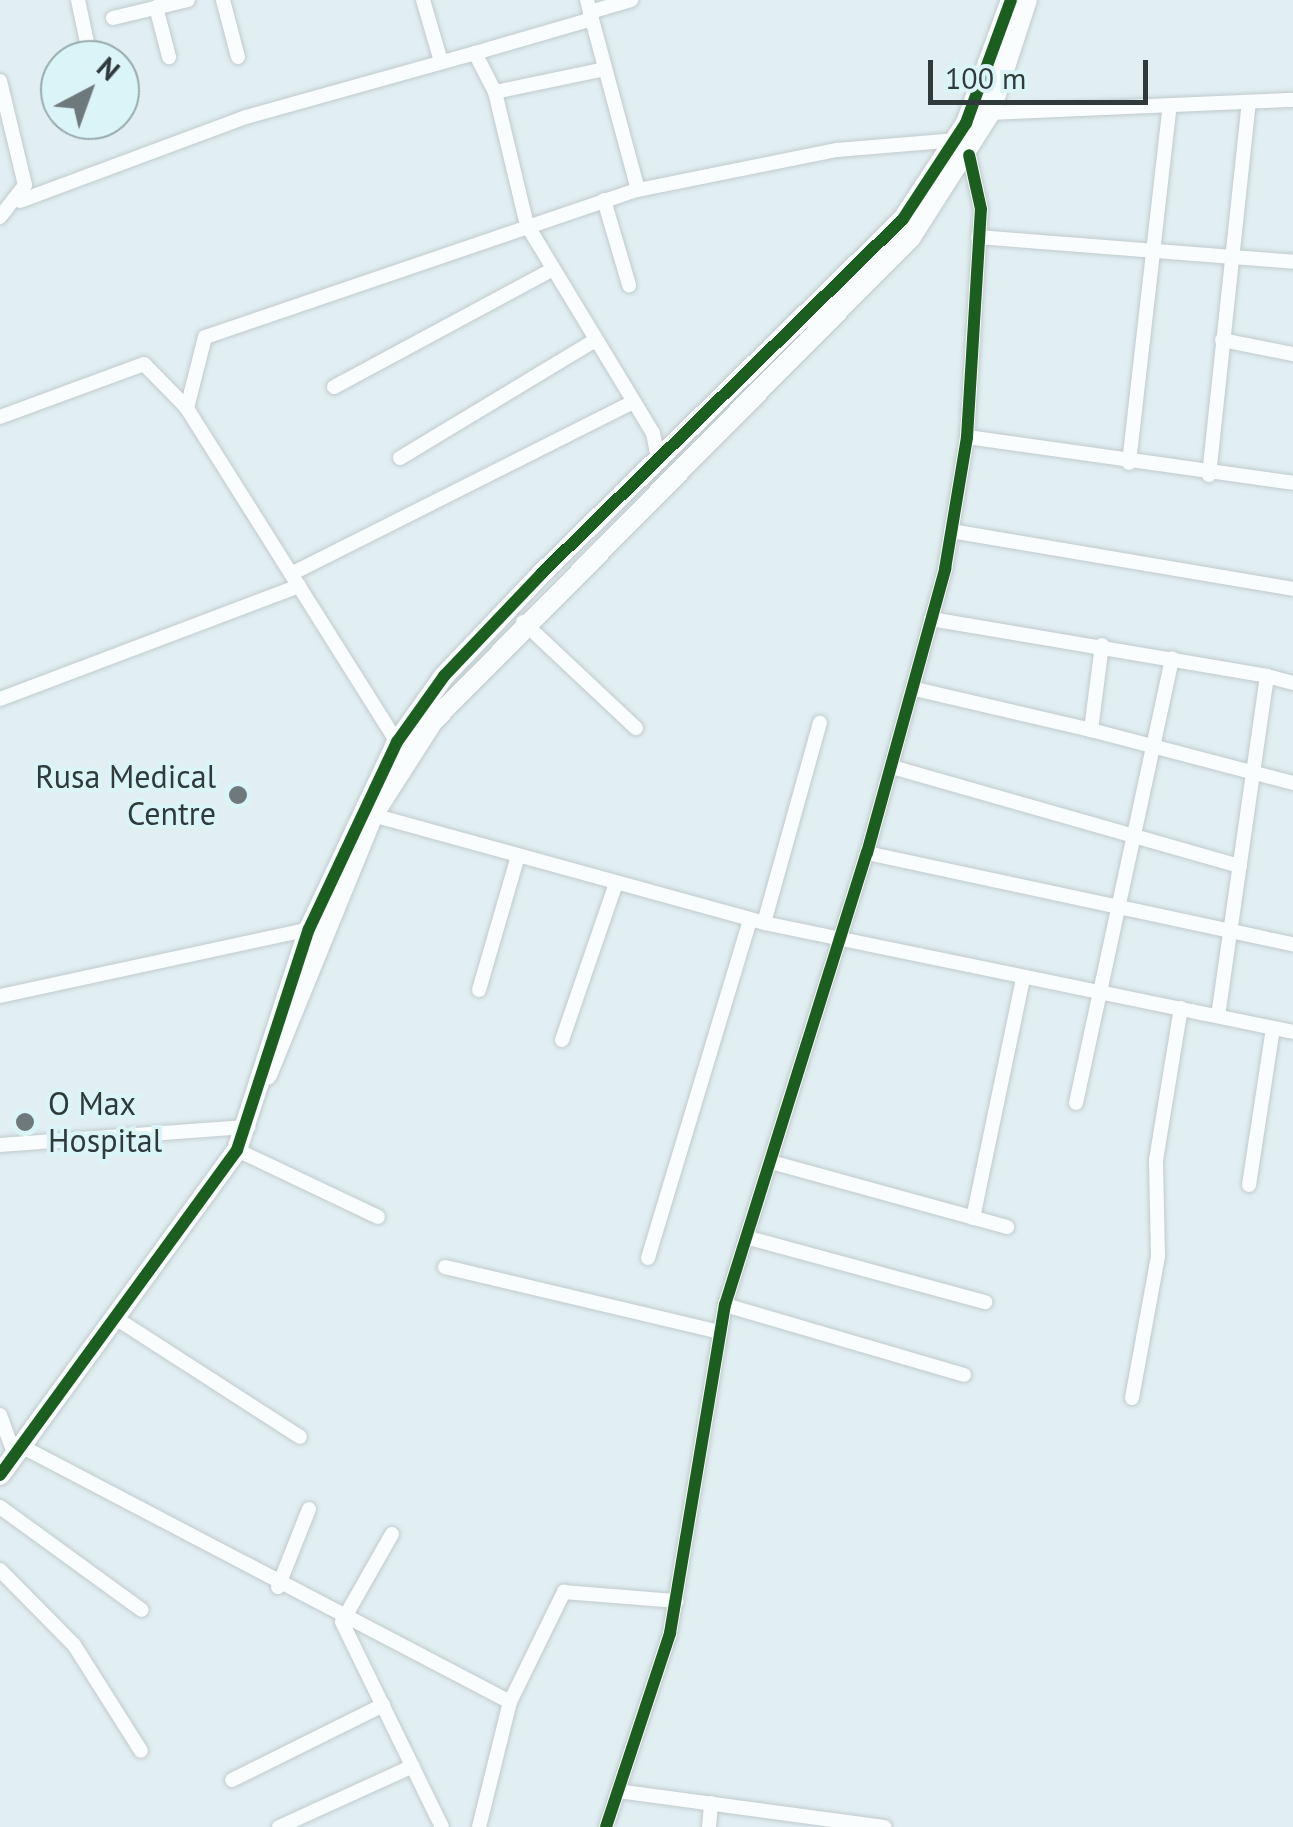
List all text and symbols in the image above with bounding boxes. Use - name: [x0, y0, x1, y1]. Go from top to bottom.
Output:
- north arrow: [40, 40, 140, 140]
- scale bar: [933, 40, 1153, 102]
- text: N: [90, 48, 128, 88]
- text: 100 m: [945, 58, 1026, 97]
- place label: Rusa Medical Centre: [35, 758, 216, 833]
- marker: Rusa Medical Centre: [225, 782, 251, 808]
- place label: O Max Hospital: [48, 1085, 162, 1160]
- marker: O Max Hospital: [12, 1109, 38, 1135]

